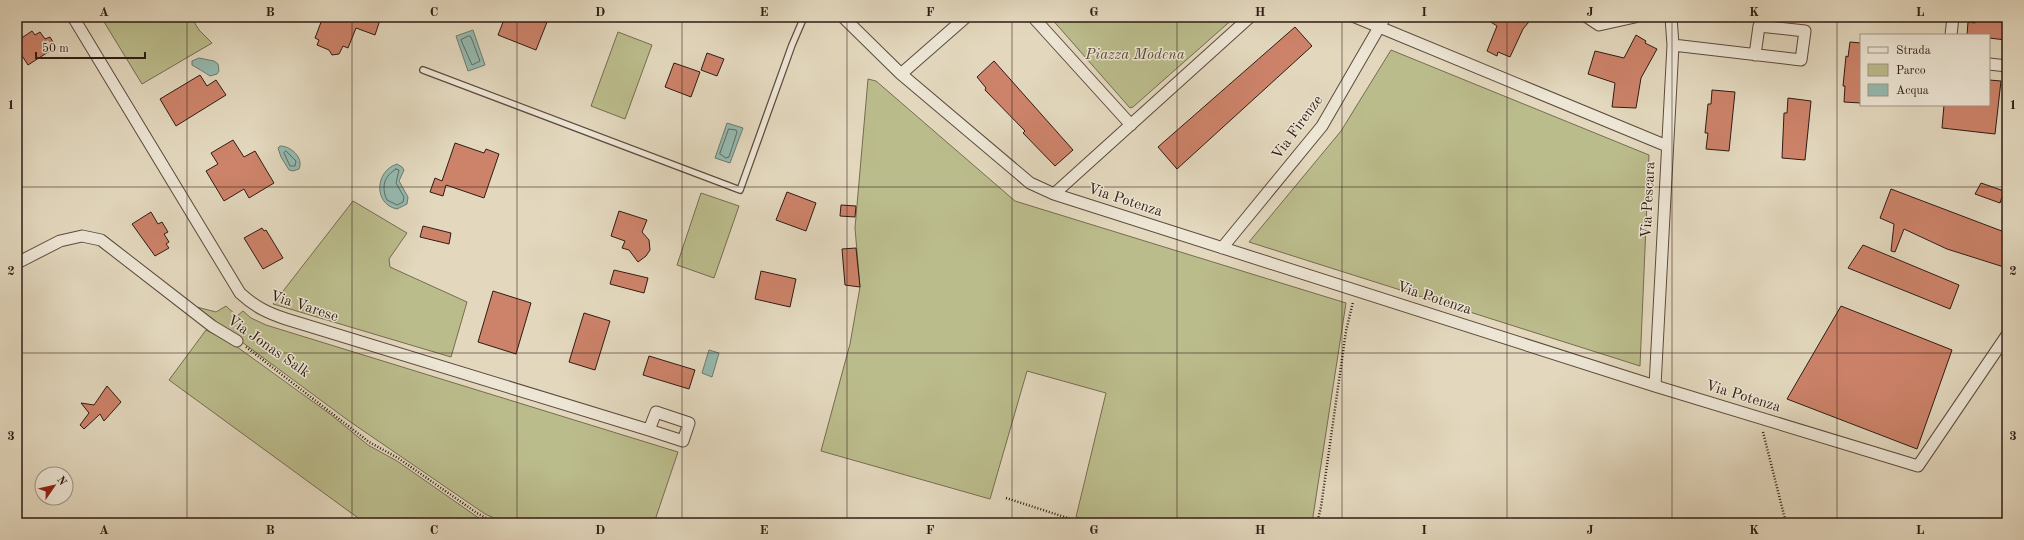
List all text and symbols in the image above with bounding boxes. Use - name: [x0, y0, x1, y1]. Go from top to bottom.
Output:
- text: A: [99, 6, 109, 19]
- text: B: [265, 6, 275, 19]
- text: C: [430, 6, 438, 19]
- text: D: [595, 6, 605, 19]
- text: E: [760, 6, 769, 19]
- text: F: [926, 6, 935, 19]
- text: G: [1089, 6, 1099, 19]
- text: H: [1255, 6, 1266, 19]
- text: I: [1421, 6, 1427, 19]
- text: J: [1586, 6, 1594, 19]
- text: K: [1749, 6, 1759, 19]
- text: L: [1916, 6, 1925, 19]
- scale bar: [36, 34, 145, 60]
- legend: [1860, 34, 1990, 106]
- text: 50 m: [42, 42, 69, 55]
- text: Strada: [1896, 45, 1931, 57]
- park label: Piazza Modena: [1084, 48, 1185, 63]
- text: Parco: [1896, 65, 1926, 77]
- text: Acqua: [1896, 85, 1929, 97]
- street label: Via Firenze: [1270, 93, 1326, 163]
- text: 1: [7, 99, 15, 112]
- text: 1: [2009, 99, 2017, 112]
- street label: Via Pescara: [1639, 161, 1659, 239]
- street label: Via Potenza: [1086, 182, 1165, 220]
- text: 2: [7, 265, 15, 278]
- text: 2: [2009, 265, 2017, 278]
- street label: Via Potenza: [1395, 280, 1474, 318]
- street label: Via Varese: [268, 289, 340, 325]
- street label: Via Jonas Salk: [224, 313, 312, 381]
- street label: Via Potenza: [1704, 378, 1783, 416]
- text: 3: [7, 430, 15, 443]
- text: 3: [2009, 430, 2017, 443]
- north arrow: [34, 466, 74, 506]
- text: N: [54, 475, 68, 488]
- text: A: [99, 524, 109, 537]
- text: B: [265, 524, 275, 537]
- text: C: [430, 524, 438, 537]
- text: D: [595, 524, 605, 537]
- text: E: [760, 524, 769, 537]
- text: F: [926, 524, 935, 537]
- text: G: [1089, 524, 1099, 537]
- text: H: [1255, 524, 1266, 537]
- text: I: [1421, 524, 1427, 537]
- text: J: [1586, 524, 1594, 537]
- text: K: [1749, 524, 1759, 537]
- text: L: [1916, 524, 1925, 537]

